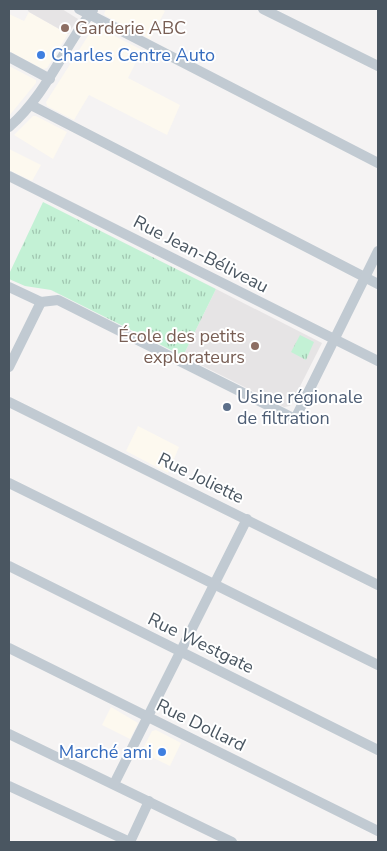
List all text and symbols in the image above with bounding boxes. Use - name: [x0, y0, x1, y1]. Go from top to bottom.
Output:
- place label: Garderie ABC: [75, 16, 186, 40]
- marker: Garderie ABC: [59, 22, 71, 34]
- place label: Charles Centre Auto: [51, 43, 215, 67]
- marker: Charles Centre Auto: [35, 49, 47, 61]
- street label: Rue Jean-Béliveau: [129, 210, 273, 298]
- place label: École des petits explorateurs: [118, 324, 245, 369]
- marker: École des petits explorateurs: [249, 340, 261, 352]
- place label: Usine régionale de filtration: [237, 385, 363, 430]
- marker: Usine régionale de filtration: [221, 401, 233, 413]
- street label: Rue Joliette: [154, 447, 248, 509]
- street label: Rue Westgate: [144, 607, 258, 679]
- street label: Rue Dollard: [152, 693, 250, 757]
- place label: Marché ami: [59, 740, 152, 764]
- marker: Marché ami: [156, 746, 168, 758]

